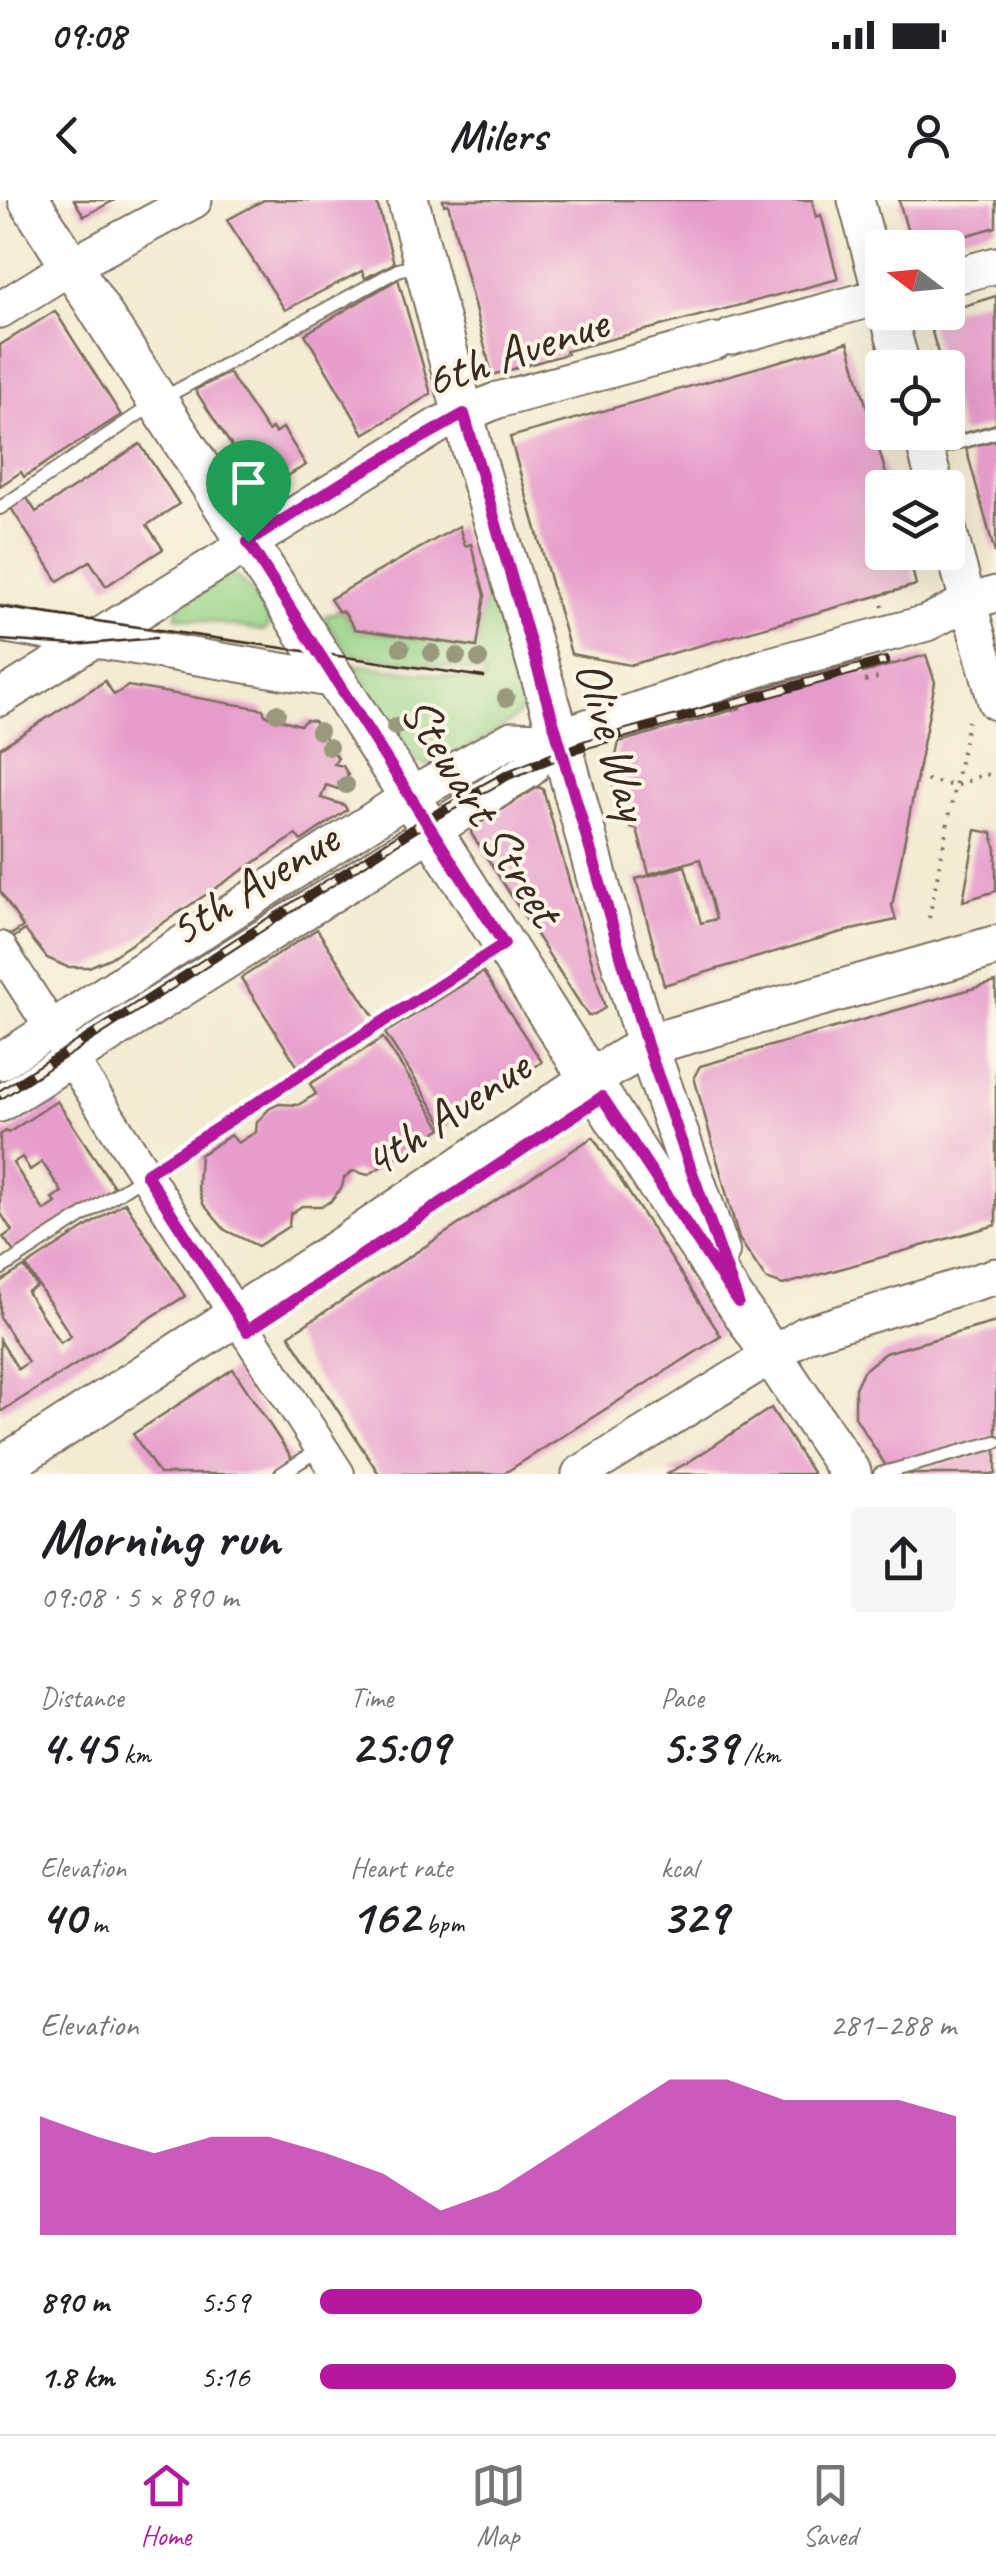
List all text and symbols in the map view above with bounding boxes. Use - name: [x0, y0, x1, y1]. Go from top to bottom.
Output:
- text: 09:08: [50, 12, 125, 59]
- text: Milers: [449, 107, 547, 164]
- icon: back: [40, 108, 95, 163]
- icon: person: [901, 108, 956, 163]
- north arrow: [865, 230, 965, 330]
- map controls: [865, 230, 965, 570]
- street label: 6th Avenue: [416, 290, 618, 412]
- button: locate: [865, 350, 965, 450]
- pin: [206, 440, 291, 543]
- icon: arrive: [221, 455, 276, 510]
- button: layers: [865, 470, 965, 570]
- street label: Olive Way: [560, 653, 667, 830]
- street label: Stewart Street: [387, 685, 580, 941]
- street label: 5th Avenue: [156, 806, 352, 961]
- street label: 4th Avenue: [350, 1034, 544, 1193]
- text: Morning run: [40, 1503, 280, 1573]
- button: share: [851, 1507, 956, 1612]
- text: 09:08 · 5 × 890 m: [40, 1576, 238, 1617]
- text: Distance: [40, 1680, 124, 1715]
- text: Time: [350, 1680, 393, 1715]
- text: Pace: [661, 1680, 704, 1715]
- text: 4.45: [40, 1715, 117, 1778]
- text: 25:09: [350, 1715, 449, 1778]
- text: 5:39: [661, 1715, 737, 1778]
- text: km: [117, 1736, 151, 1771]
- text: /km: [737, 1736, 780, 1771]
- text: Elevation: [40, 1850, 126, 1885]
- text: Heart rate: [350, 1850, 452, 1885]
- text: kcal: [661, 1850, 698, 1885]
- text: 40: [40, 1885, 85, 1948]
- text: 162: [350, 1885, 419, 1948]
- text: 329: [661, 1885, 728, 1948]
- text: m: [85, 1906, 107, 1941]
- text: bpm: [419, 1906, 464, 1941]
- text: Elevation: [40, 2004, 138, 2045]
- text: 281–288 m: [830, 2004, 956, 2045]
- text: 890 m: [40, 2281, 109, 2322]
- text: 5:59: [200, 2281, 250, 2322]
- text: 1.8 km: [40, 2356, 114, 2397]
- text: 5:16: [200, 2356, 250, 2397]
- tab: Home: [139, 2458, 194, 2553]
- tab: Map: [471, 2458, 526, 2553]
- tab: Saved: [803, 2458, 858, 2553]

